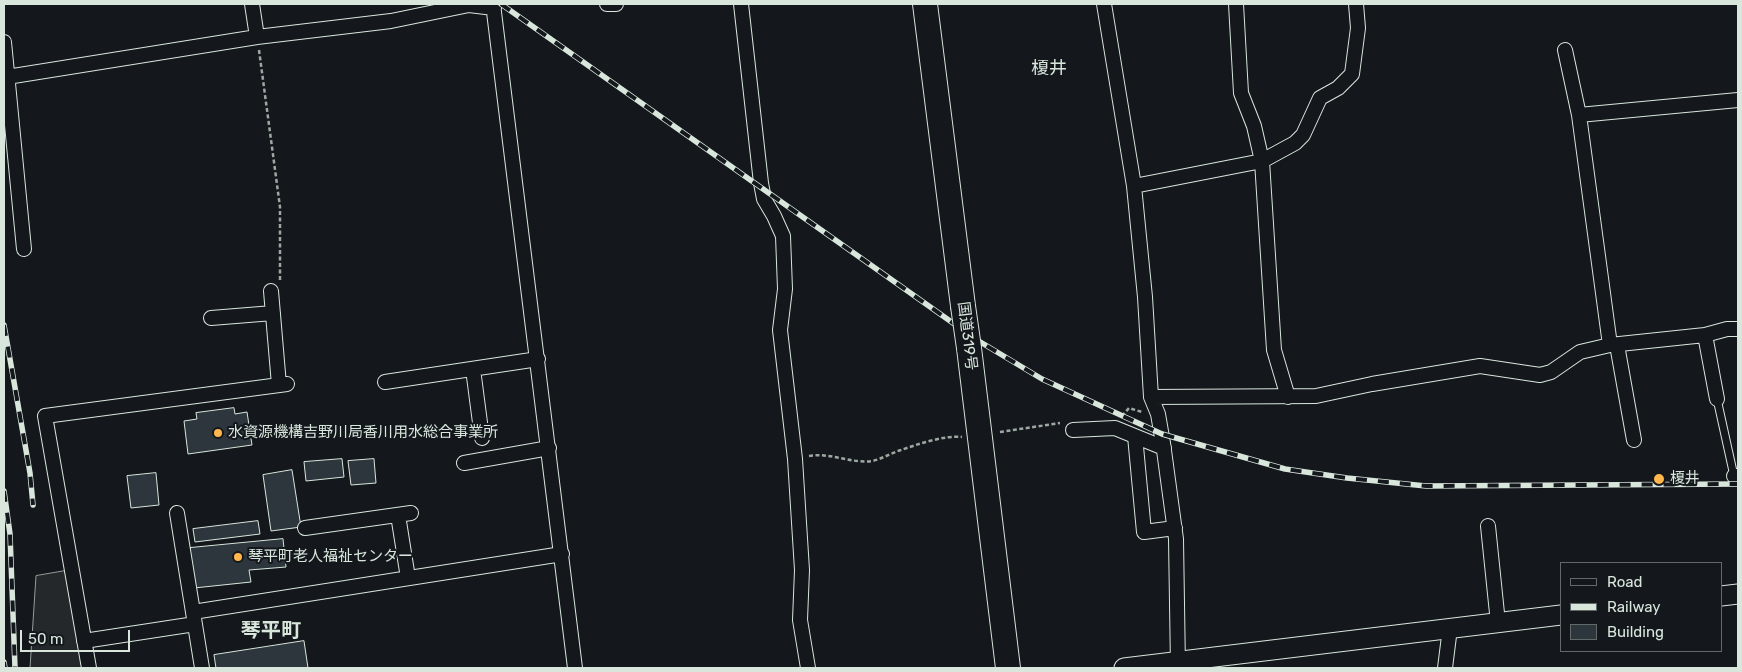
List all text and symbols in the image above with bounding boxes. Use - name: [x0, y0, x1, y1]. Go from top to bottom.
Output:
- district label: 榎井: [1031, 58, 1067, 80]
- street label: 国道319号: [954, 301, 980, 371]
- place label: 水資源機構吉野川局香川用水総合事業所: [228, 424, 498, 442]
- marker: 水資源機構吉野川局香川用水総合事業所: [212, 427, 224, 439]
- place label: 榎井: [1670, 470, 1700, 488]
- marker: 榎井: [1652, 472, 1666, 486]
- place label: 琴平町老人福祉センター: [248, 548, 413, 566]
- marker: 琴平町老人福祉センター: [232, 551, 244, 563]
- legend: [1560, 562, 1722, 652]
- text: Road: [1607, 573, 1643, 591]
- text: Railway: [1607, 598, 1661, 616]
- district label: 琴平町: [241, 619, 301, 643]
- scale bar: [22, 620, 132, 652]
- text: Building: [1607, 623, 1664, 641]
- text: 50 m: [28, 630, 63, 648]

